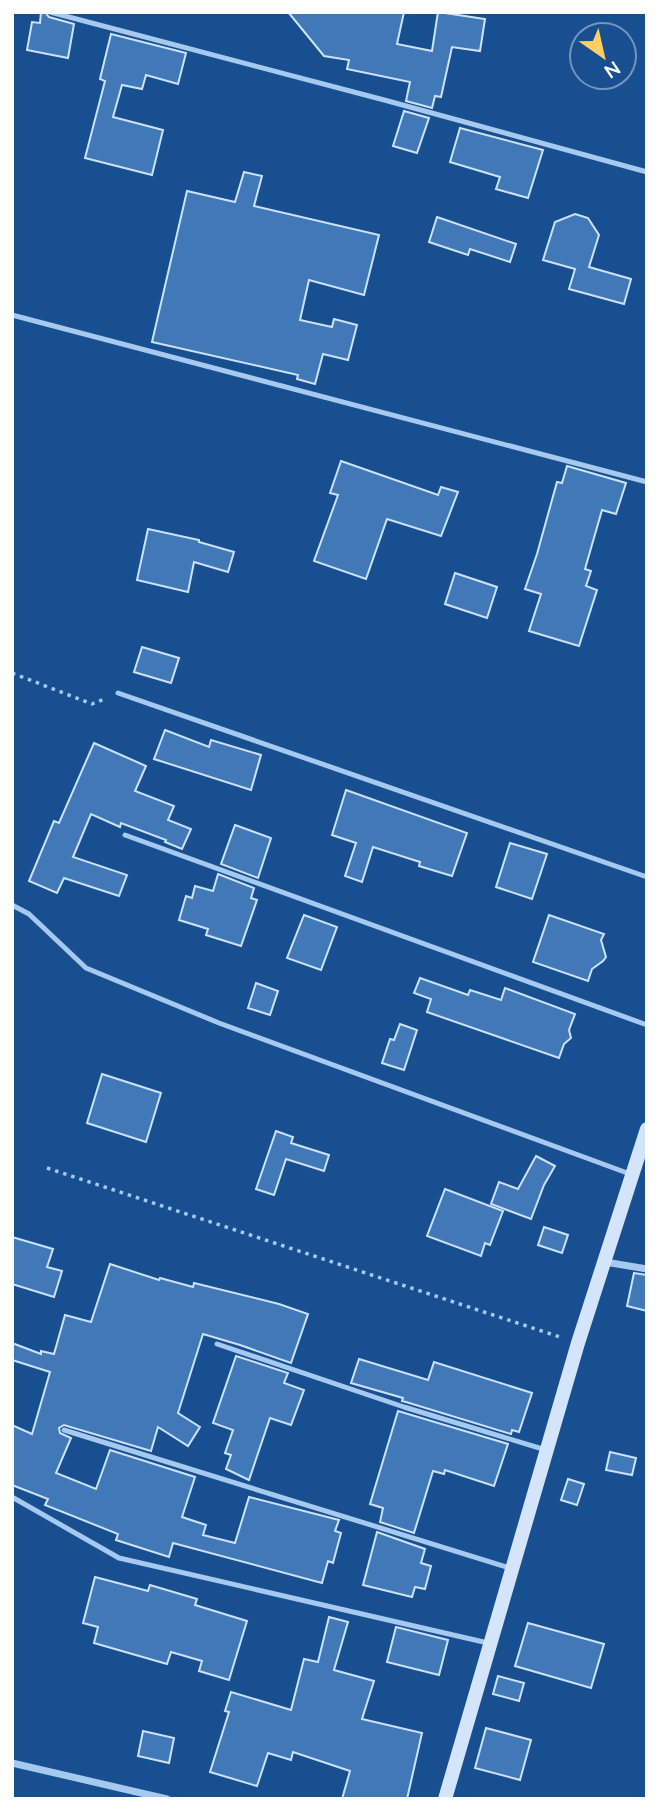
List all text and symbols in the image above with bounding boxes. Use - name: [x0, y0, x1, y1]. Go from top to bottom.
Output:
- north arrow: [568, 21, 638, 91]
- text: N: [599, 55, 625, 84]

